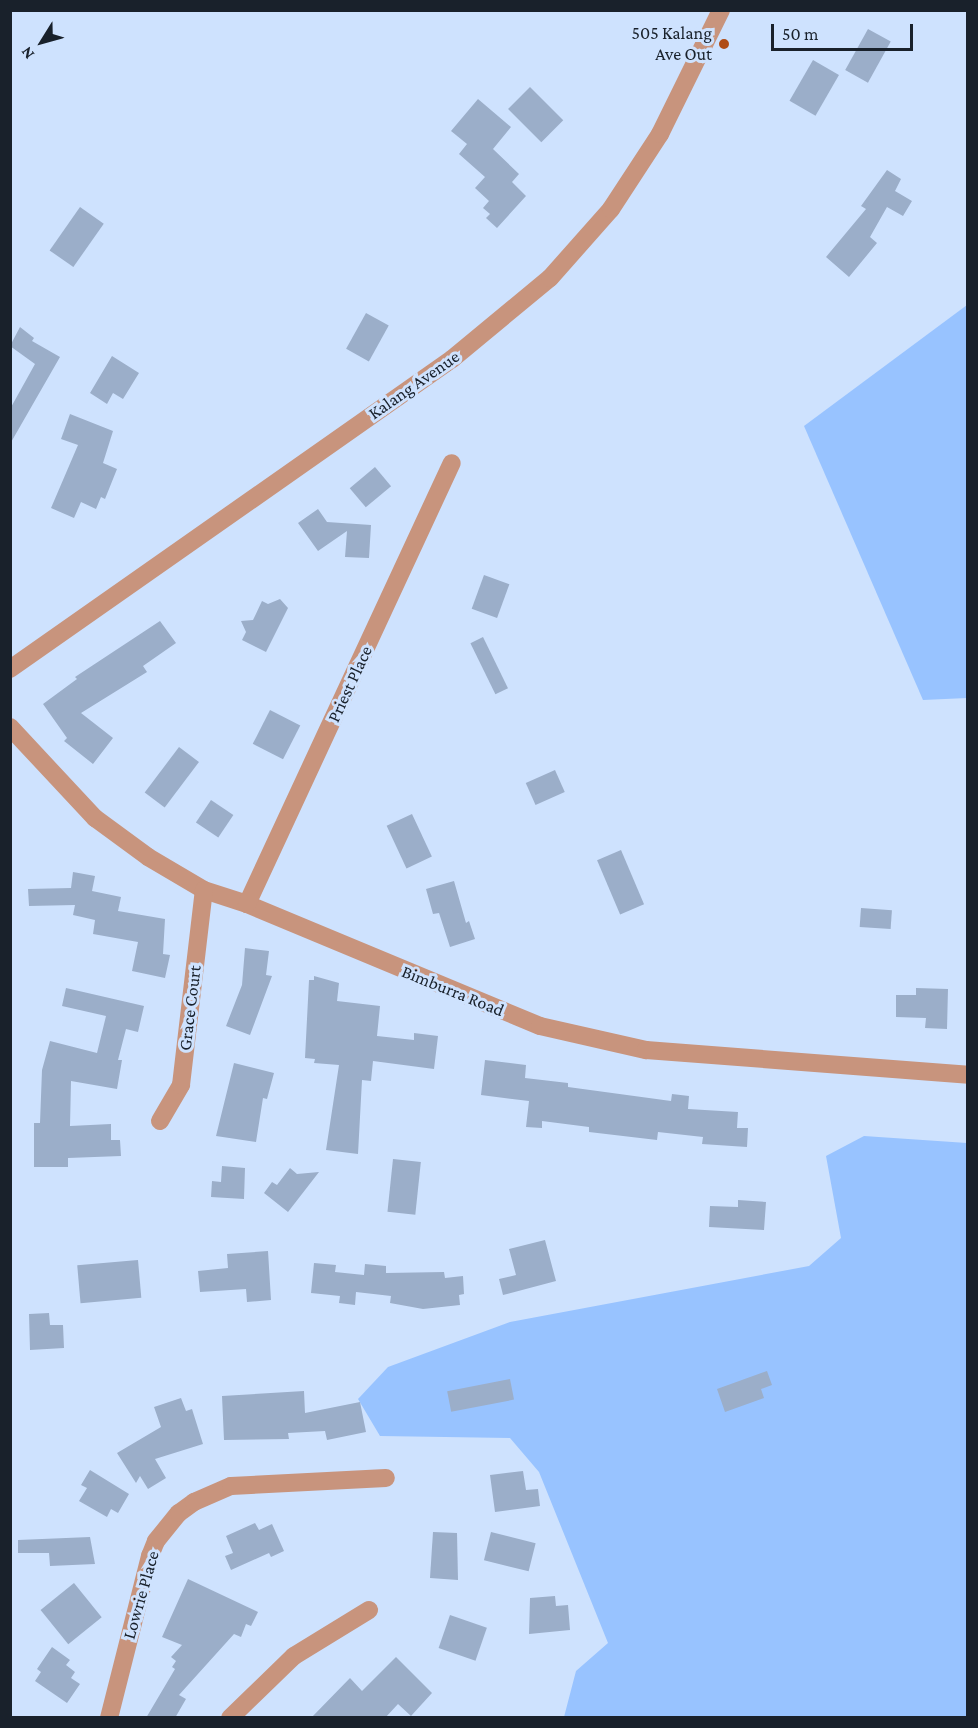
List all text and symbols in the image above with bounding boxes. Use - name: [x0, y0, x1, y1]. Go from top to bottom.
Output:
- north arrow: [12, 12, 72, 72]
- scale bar: [774, 12, 916, 50]
- place label: 505 Kalang Ave Out: [632, 23, 712, 66]
- text: 50 m: [782, 24, 819, 44]
- marker: 505 Kalang Ave Out: [717, 37, 731, 51]
- text: N: [17, 44, 37, 63]
- street label: Kalang Avenue: [364, 346, 464, 424]
- street label: Priest Place: [323, 642, 377, 726]
- street label: Bimburra Road: [399, 961, 507, 1021]
- street label: Grace Court: [174, 964, 206, 1052]
- street label: Lowrie Place: [118, 1548, 164, 1642]

